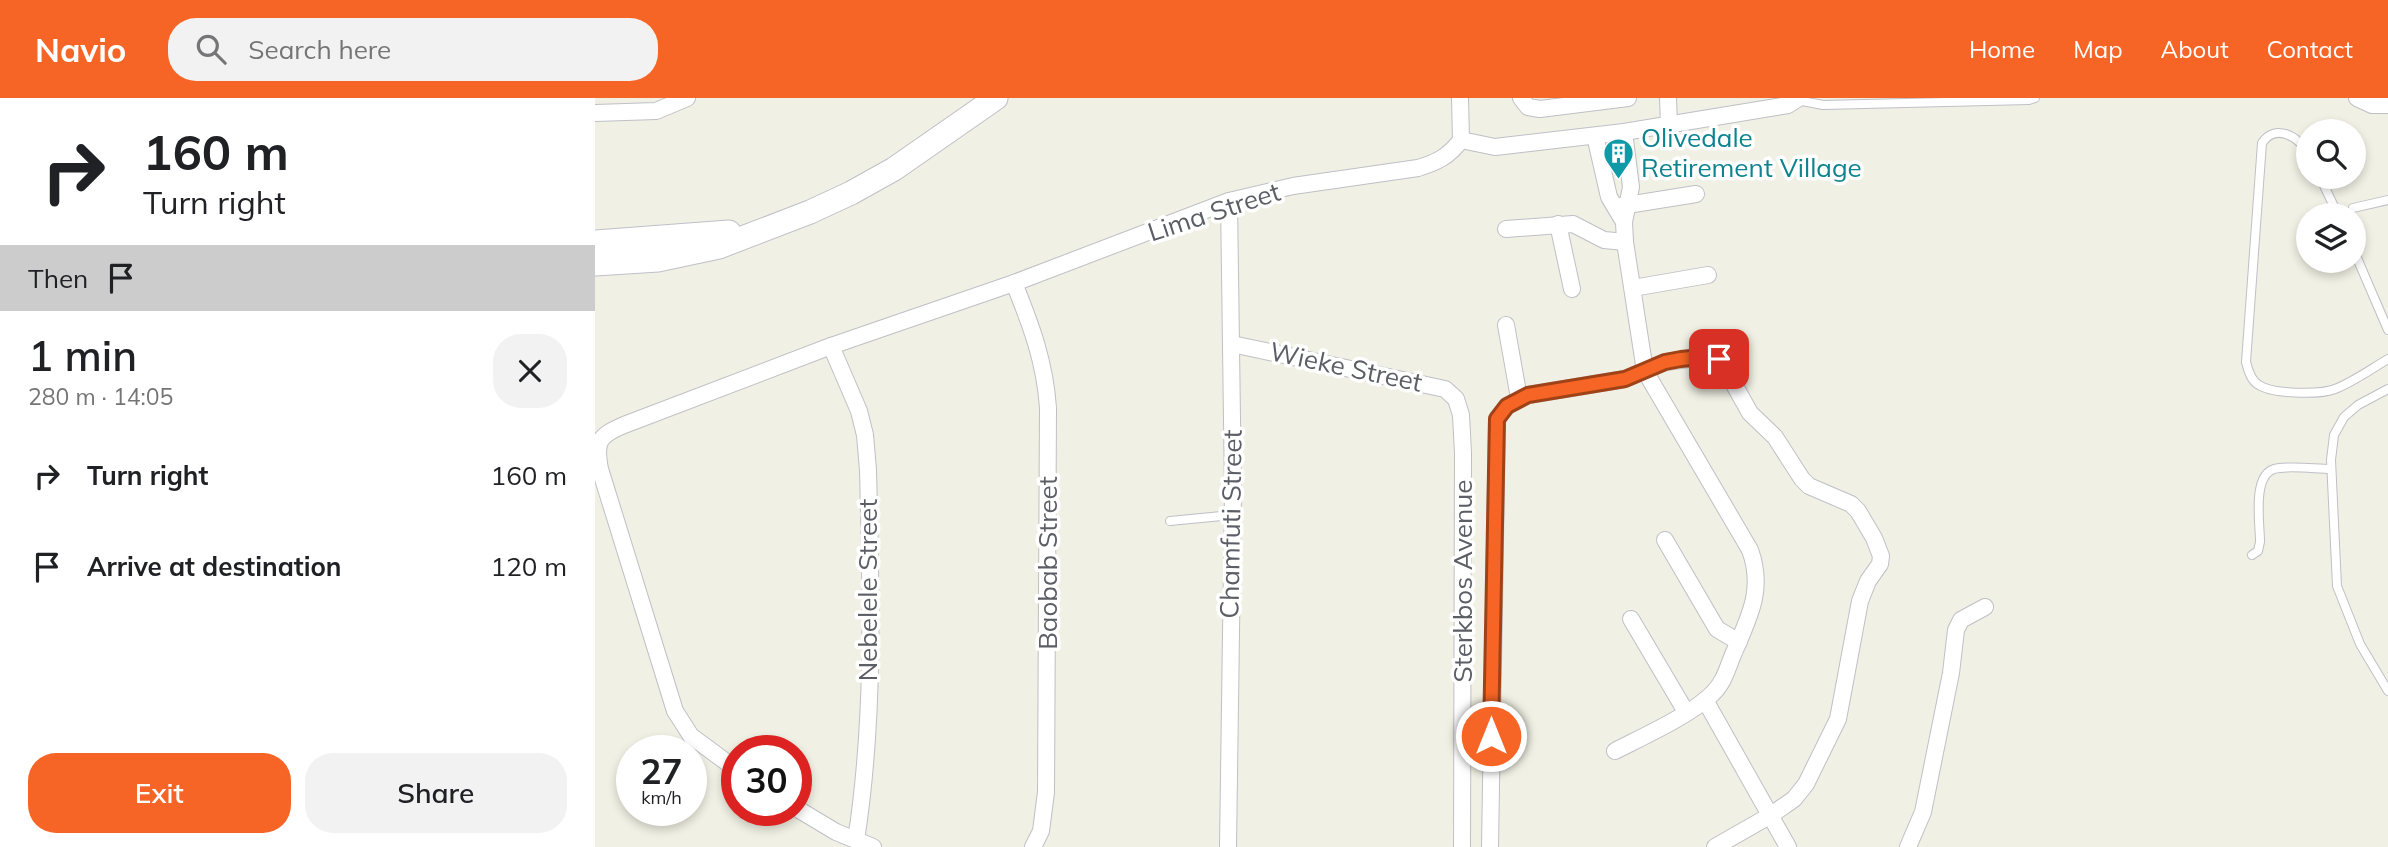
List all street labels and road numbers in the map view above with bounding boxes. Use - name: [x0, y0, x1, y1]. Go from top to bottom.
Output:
- street label: Lima Street: [1143, 175, 1284, 248]
- street label: Wieke Street: [1267, 334, 1425, 399]
- street label: Chamfuti Street: [1212, 429, 1249, 619]
- street label: Baobab Street: [1031, 476, 1064, 650]
- street label: Sterkbos Avenue: [1446, 480, 1479, 682]
- street label: Nebelele Street: [851, 499, 884, 681]

